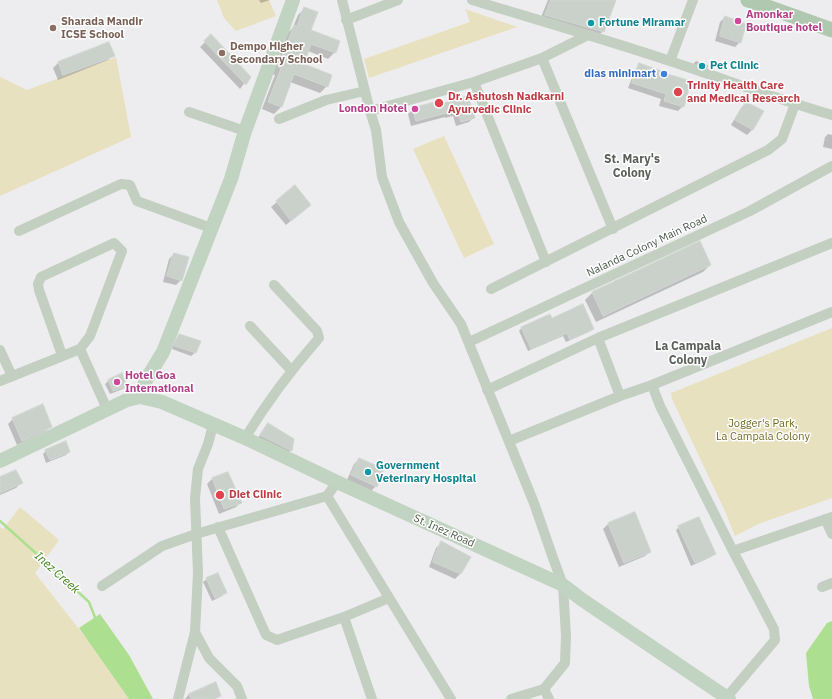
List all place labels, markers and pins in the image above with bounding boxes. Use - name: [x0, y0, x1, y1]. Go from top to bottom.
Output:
- place label: Amonkar Boutique hotel: [746, 8, 822, 34]
- place label: Sharada Mandir ICSE School: [61, 15, 143, 41]
- place label: Fortune Miramar: [599, 16, 685, 30]
- marker: Amonkar Boutique hotel: [733, 16, 743, 26]
- marker: Fortune Miramar: [586, 18, 596, 28]
- marker: Sharada Mandir ICSE School: [48, 23, 58, 33]
- place label: Dempo Higher Secondary School: [230, 40, 322, 66]
- marker: Dempo Higher Secondary School: [217, 48, 227, 58]
- place label: Pet Clinic: [710, 59, 759, 73]
- marker: Pet Clinic: [697, 61, 707, 71]
- place label: dias minimart: [584, 67, 656, 81]
- marker: dias minimart: [659, 69, 669, 79]
- place label: Trinity Health Care and Medical Research: [687, 79, 800, 105]
- marker: Trinity Health Care and Medical Research: [672, 86, 684, 98]
- place label: Dr. Ashutosh Nadkarni Ayurvedic Clinic: [448, 90, 564, 116]
- marker: Dr. Ashutosh Nadkarni Ayurvedic Clinic: [433, 97, 445, 109]
- place label: London Hotel: [339, 102, 407, 116]
- marker: London Hotel: [410, 104, 420, 114]
- place label: Hotel Goa International: [125, 369, 194, 395]
- marker: Hotel Goa International: [112, 377, 122, 387]
- place label: Government Veterinary Hospital: [376, 459, 476, 485]
- marker: Government Veterinary Hospital: [363, 467, 373, 477]
- place label: Diet Clinic: [229, 488, 282, 502]
- marker: Diet Clinic: [214, 489, 226, 501]

